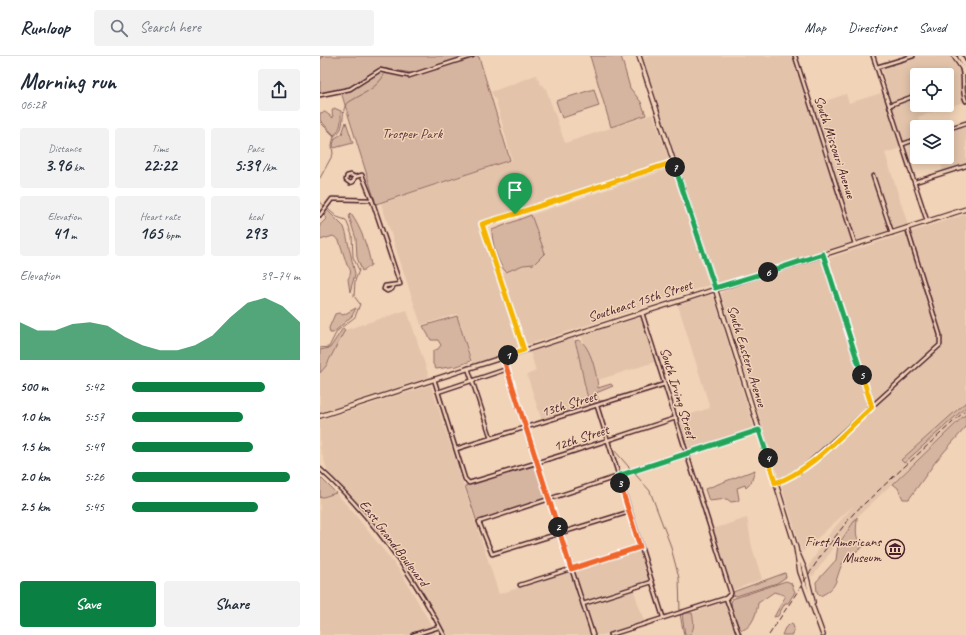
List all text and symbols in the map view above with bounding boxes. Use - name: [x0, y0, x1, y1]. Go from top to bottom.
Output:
- search box: [94, 10, 374, 46]
- text: Runloop: [20, 16, 70, 40]
- icon: search: [108, 17, 130, 39]
- text: Search here: [140, 18, 201, 37]
- text: Map: [805, 19, 826, 36]
- text: Directions: [848, 19, 897, 36]
- text: Saved: [919, 19, 946, 36]
- text: Morning run: [20, 68, 116, 96]
- map controls: [910, 68, 954, 164]
- button: locate: [910, 68, 954, 112]
- button: share: [258, 69, 300, 111]
- street label: South Missouri Avenue: [810, 94, 860, 202]
- text: 06:28: [20, 97, 46, 113]
- button: layers: [910, 120, 954, 164]
- park label: Trosper Park: [382, 125, 443, 142]
- text: Distance: [48, 141, 81, 155]
- text: Time: [152, 141, 168, 155]
- text: Pace: [247, 141, 264, 155]
- text: 3.96: [45, 155, 71, 176]
- text: 22:22: [143, 155, 177, 176]
- text: 5:39: [234, 155, 260, 176]
- pin: 7: [665, 157, 685, 177]
- text: km: [71, 160, 85, 174]
- text: /km: [260, 160, 277, 174]
- text: 7: [673, 160, 677, 174]
- pin: [498, 173, 532, 214]
- icon: arrive: [504, 179, 526, 201]
- text: Elevation: [48, 209, 82, 223]
- text: Heart rate: [140, 209, 180, 223]
- text: kcal: [248, 209, 263, 223]
- text: 41: [53, 223, 68, 244]
- text: 165: [140, 223, 163, 244]
- text: 293: [244, 223, 267, 244]
- text: m: [68, 228, 77, 242]
- text: bpm: [163, 228, 180, 242]
- pin: 6: [758, 262, 778, 282]
- text: 6: [765, 265, 771, 279]
- text: Elevation: [20, 268, 60, 284]
- text: 39–74 m: [260, 268, 300, 284]
- street label: Southeast 15th Street: [586, 276, 695, 326]
- street label: South Eastern Avenue: [723, 303, 771, 410]
- pin: 1: [498, 345, 518, 365]
- street label: South Irving Street: [656, 345, 701, 443]
- text: 1: [506, 348, 510, 362]
- pin: 5: [852, 365, 872, 385]
- text: 5: [860, 368, 864, 382]
- text: 500 m: [20, 379, 48, 395]
- text: 5:42: [84, 379, 104, 395]
- street label: 13th Street: [539, 387, 600, 420]
- text: 1.0 km: [20, 409, 50, 425]
- text: 5:57: [84, 409, 104, 425]
- street label: 12th Street: [551, 421, 612, 455]
- text: 1.5 km: [20, 439, 50, 455]
- text: 5:49: [84, 439, 104, 455]
- pin: 4: [758, 448, 778, 468]
- text: 4: [766, 451, 770, 465]
- text: 2.0 km: [20, 469, 50, 485]
- text: 5:26: [84, 469, 104, 485]
- pin: 3: [610, 473, 630, 493]
- text: 3: [618, 476, 622, 490]
- street label: East Grand Boulevard: [356, 496, 434, 592]
- text: 2.5 km: [20, 499, 50, 515]
- text: 5:45: [84, 499, 104, 515]
- pin: 2: [548, 517, 568, 537]
- text: 2: [556, 520, 560, 534]
- place label: First Americans Museum: [805, 533, 882, 566]
- museum icon: First Americans Museum: [884, 538, 906, 560]
- button: Save: [20, 581, 156, 627]
- button: Share: [164, 581, 300, 627]

